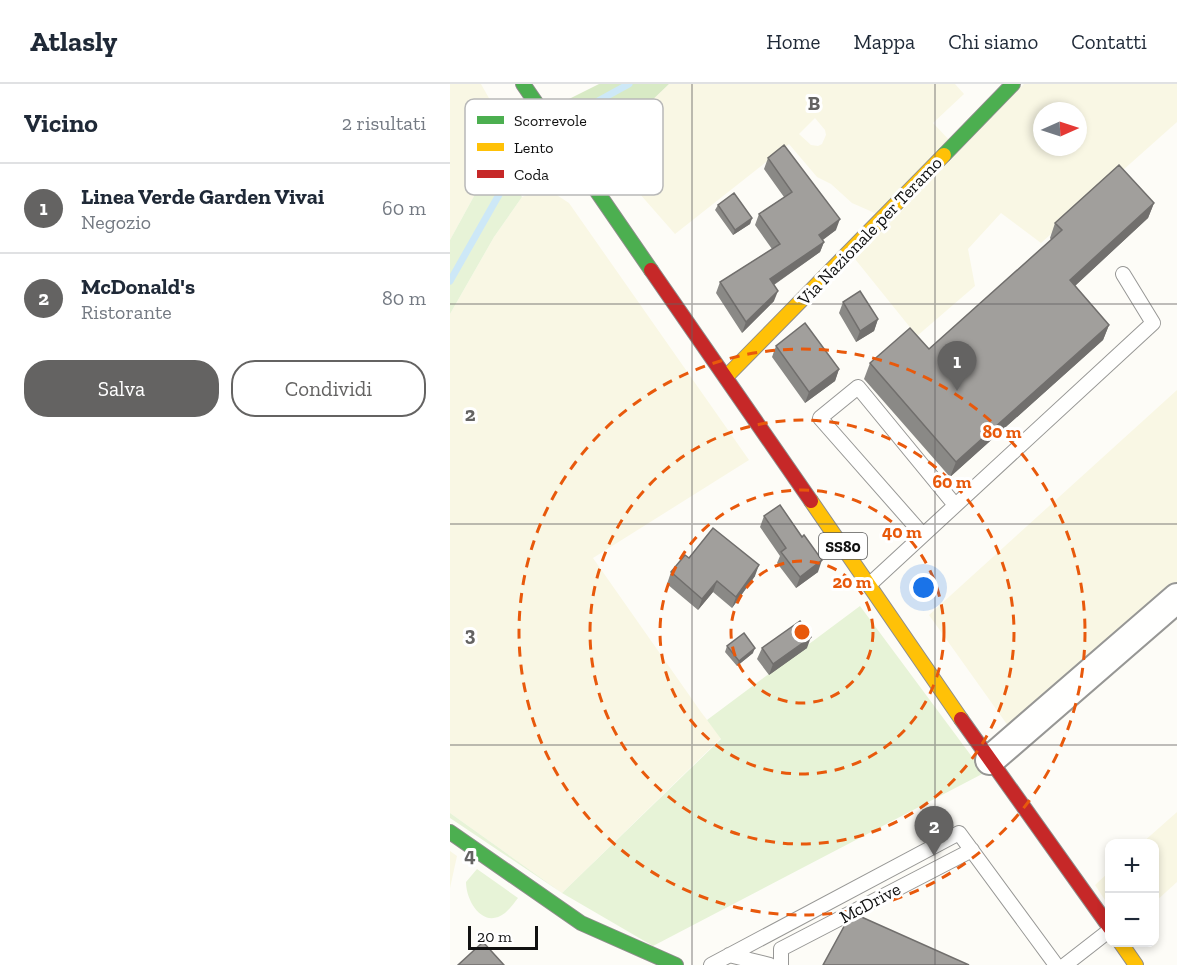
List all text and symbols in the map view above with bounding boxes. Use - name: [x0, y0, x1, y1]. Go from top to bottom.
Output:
- text: Atlasly: [30, 25, 117, 58]
- text: Home: [766, 29, 820, 54]
- text: Mappa: [853, 29, 915, 54]
- text: Chi siamo: [948, 29, 1038, 54]
- text: Contatti: [1071, 29, 1147, 54]
- text: B: [808, 91, 820, 115]
- legend: [465, 99, 663, 195]
- north arrow: [1033, 102, 1087, 156]
- text: Vicino: [24, 107, 98, 139]
- text: 2 risultati: [342, 111, 426, 135]
- text: Scorrevole: [514, 111, 587, 130]
- text: Lento: [514, 138, 554, 157]
- street label: Via Nazionale per Teramo: [792, 152, 947, 311]
- text: Coda: [514, 165, 549, 184]
- text: Linea Verde Garden Vivai: [81, 183, 324, 210]
- text: 1: [39, 196, 48, 220]
- text: 60 m: [382, 196, 426, 220]
- text: Negozio: [81, 210, 151, 234]
- text: McDonald's: [81, 273, 195, 300]
- text: 2: [38, 286, 49, 310]
- text: 80 m: [382, 286, 426, 310]
- text: Ristorante: [81, 300, 172, 324]
- pin: 1: [938, 342, 976, 391]
- button: Salva: [24, 360, 219, 417]
- button: Condividi: [231, 360, 426, 417]
- text: 2: [465, 402, 476, 426]
- text: 80 m: [982, 421, 1022, 443]
- text: 60 m: [932, 471, 972, 493]
- text: 40 m: [882, 521, 922, 543]
- road number: SS80: [819, 533, 867, 559]
- text: 20 m: [832, 571, 872, 593]
- your location: [909, 573, 938, 602]
- text: 3: [465, 622, 476, 646]
- centre of rings: [792, 622, 812, 642]
- pin: 2: [914, 806, 954, 856]
- map controls: [1105, 839, 1159, 947]
- button: +: [1105, 839, 1159, 893]
- text: 4: [464, 843, 476, 867]
- street label: McDrive: [836, 878, 904, 928]
- button: −: [1105, 893, 1159, 947]
- scale bar: [468, 923, 538, 950]
- text: 20 m: [477, 927, 512, 946]

